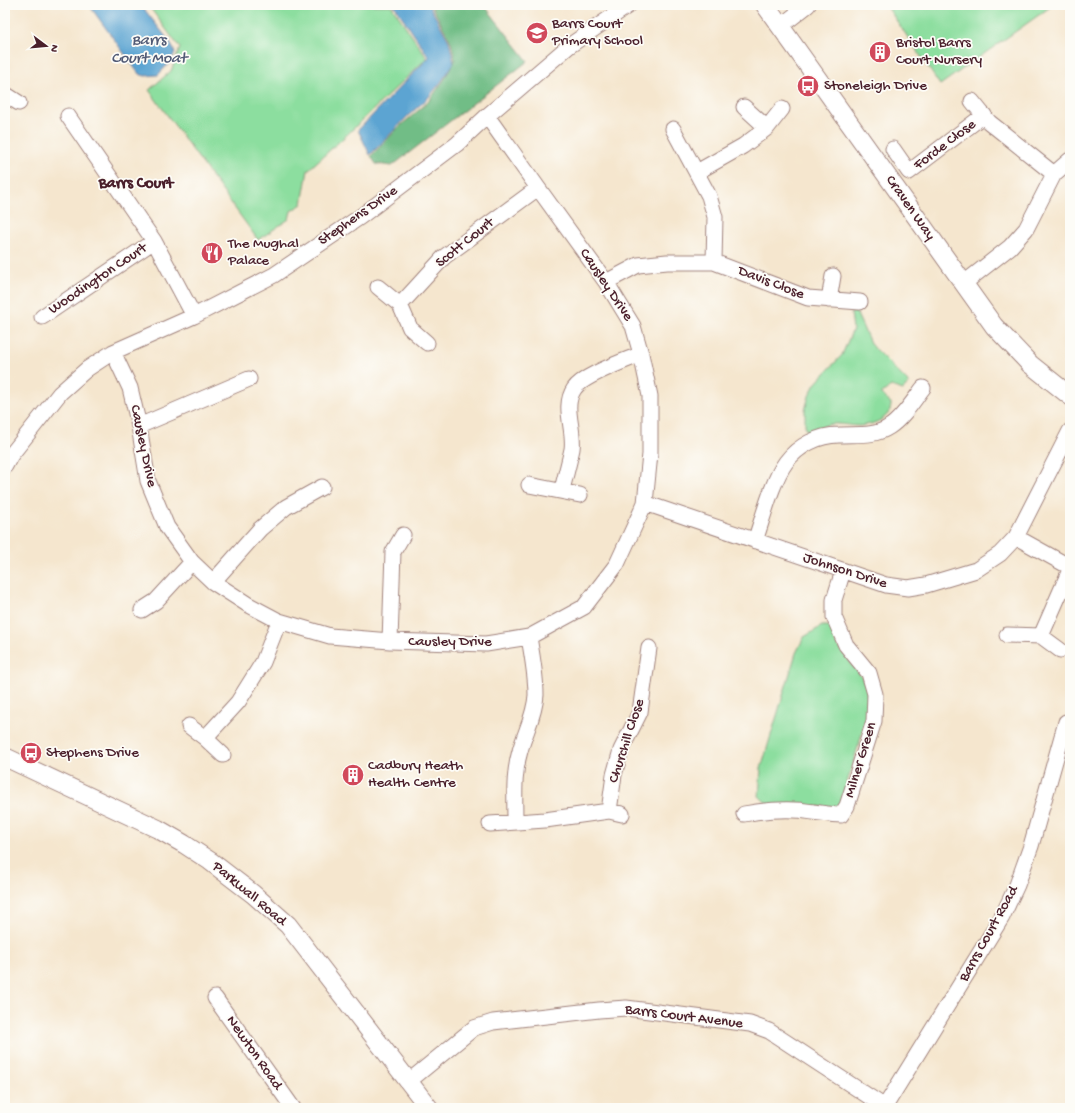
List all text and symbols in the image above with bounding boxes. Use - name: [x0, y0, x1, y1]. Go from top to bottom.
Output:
- place label: Barrs Court Primary School: [551, 15, 643, 50]
- school or university icon: Barrs Court Primary School: [524, 20, 550, 46]
- north arrow: [26, 26, 66, 66]
- water label: Barrs Court Moat: [111, 32, 189, 69]
- place label: Bristol Barrs Court Nursery: [895, 34, 983, 69]
- building icon: Bristol Barrs Court Nursery: [867, 39, 893, 65]
- text: N: [47, 43, 60, 53]
- bus stop icon: Stoneleigh Drive: [795, 73, 821, 99]
- place label: Stoneleigh Drive: [824, 77, 927, 95]
- street label: Forde Close: [909, 116, 980, 175]
- street label: Craven Way: [881, 172, 939, 244]
- district label: Barrs Court: [98, 175, 175, 194]
- street label: Stephens Drive: [315, 182, 401, 250]
- street label: Scott Court: [432, 213, 499, 272]
- place label: The Mughal Palace: [227, 235, 299, 270]
- street label: Woodington Court: [45, 238, 152, 319]
- restaurant icon: The Mughal Palace: [199, 240, 225, 266]
- street label: Causley Drive: [575, 245, 637, 325]
- street label: Davis Close: [734, 262, 807, 304]
- street label: Causley Drive: [125, 403, 161, 489]
- street label: Johnson Drive: [801, 549, 890, 593]
- street label: Causley Drive: [408, 633, 492, 651]
- street label: Churchill Close: [605, 696, 649, 785]
- street label: Milner Green: [841, 720, 881, 800]
- bus stop icon: Stephens Drive: [18, 740, 44, 766]
- place label: Stephens Drive: [46, 744, 139, 762]
- place label: Cadbury Heath Health Centre: [368, 757, 463, 792]
- building icon: Cadbury Heath Health Centre: [340, 762, 366, 788]
- street label: Parkwall Road: [207, 857, 291, 931]
- street label: Barrs Court Road: [955, 882, 1023, 986]
- street label: Barrs Court Avenue: [623, 1001, 744, 1033]
- street label: Newton Road: [222, 1012, 287, 1095]

